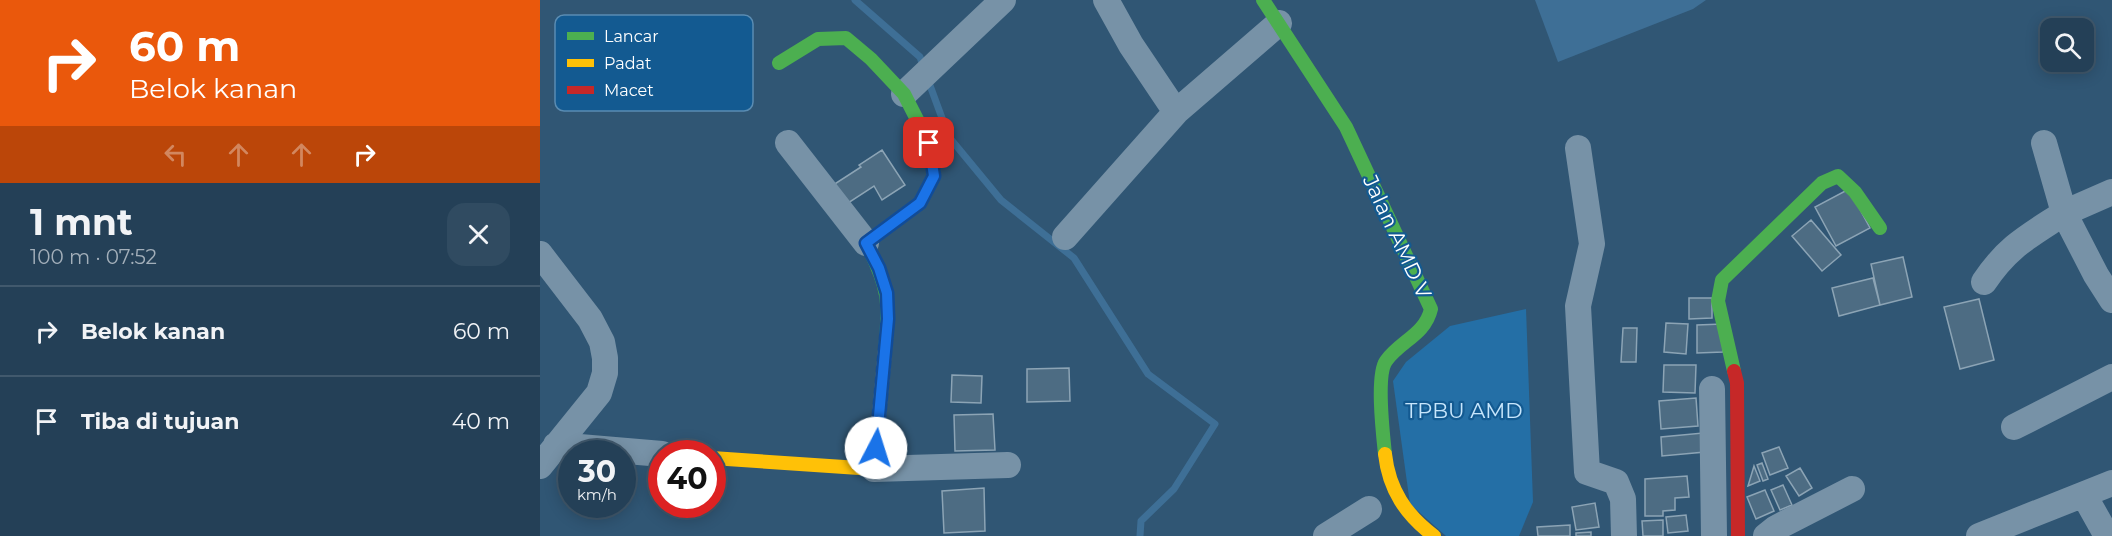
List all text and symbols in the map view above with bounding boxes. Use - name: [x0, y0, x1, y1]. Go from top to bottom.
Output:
- legend: [555, 15, 753, 111]
- map controls: [2040, 18, 2094, 72]
- button: search: [2040, 18, 2094, 72]
- text: 60 m: [129, 20, 240, 72]
- icon: right: [30, 24, 108, 102]
- text: Lancar: [604, 27, 659, 46]
- text: Padat: [604, 54, 652, 73]
- text: Belok kanan: [129, 72, 297, 105]
- text: Macet: [604, 81, 654, 100]
- pin: [903, 117, 954, 168]
- icon: arrive: [912, 126, 945, 159]
- icon: left: [159, 138, 192, 171]
- icon: ahead: [222, 138, 255, 171]
- icon: ahead: [285, 138, 318, 171]
- icon: right: [348, 138, 381, 171]
- street label: Jalan AMD V: [1358, 170, 1437, 303]
- text: 1 mnt: [30, 200, 133, 244]
- button: close: [447, 203, 510, 266]
- text: 100 m · 07:52: [30, 245, 157, 269]
- icon: right: [30, 315, 63, 348]
- text: Belok kanan: [81, 318, 225, 345]
- text: 60 m: [453, 318, 510, 345]
- park label: TPBU AMD: [1405, 398, 1523, 423]
- icon: arrive: [30, 405, 63, 438]
- text: Tiba di tujuan: [81, 408, 239, 435]
- text: 40 m: [452, 408, 510, 435]
- position arrow: [844, 416, 908, 480]
- speed limit sign: 40: [648, 440, 726, 518]
- text: 30: [578, 453, 616, 490]
- text: km/h: [577, 485, 617, 504]

